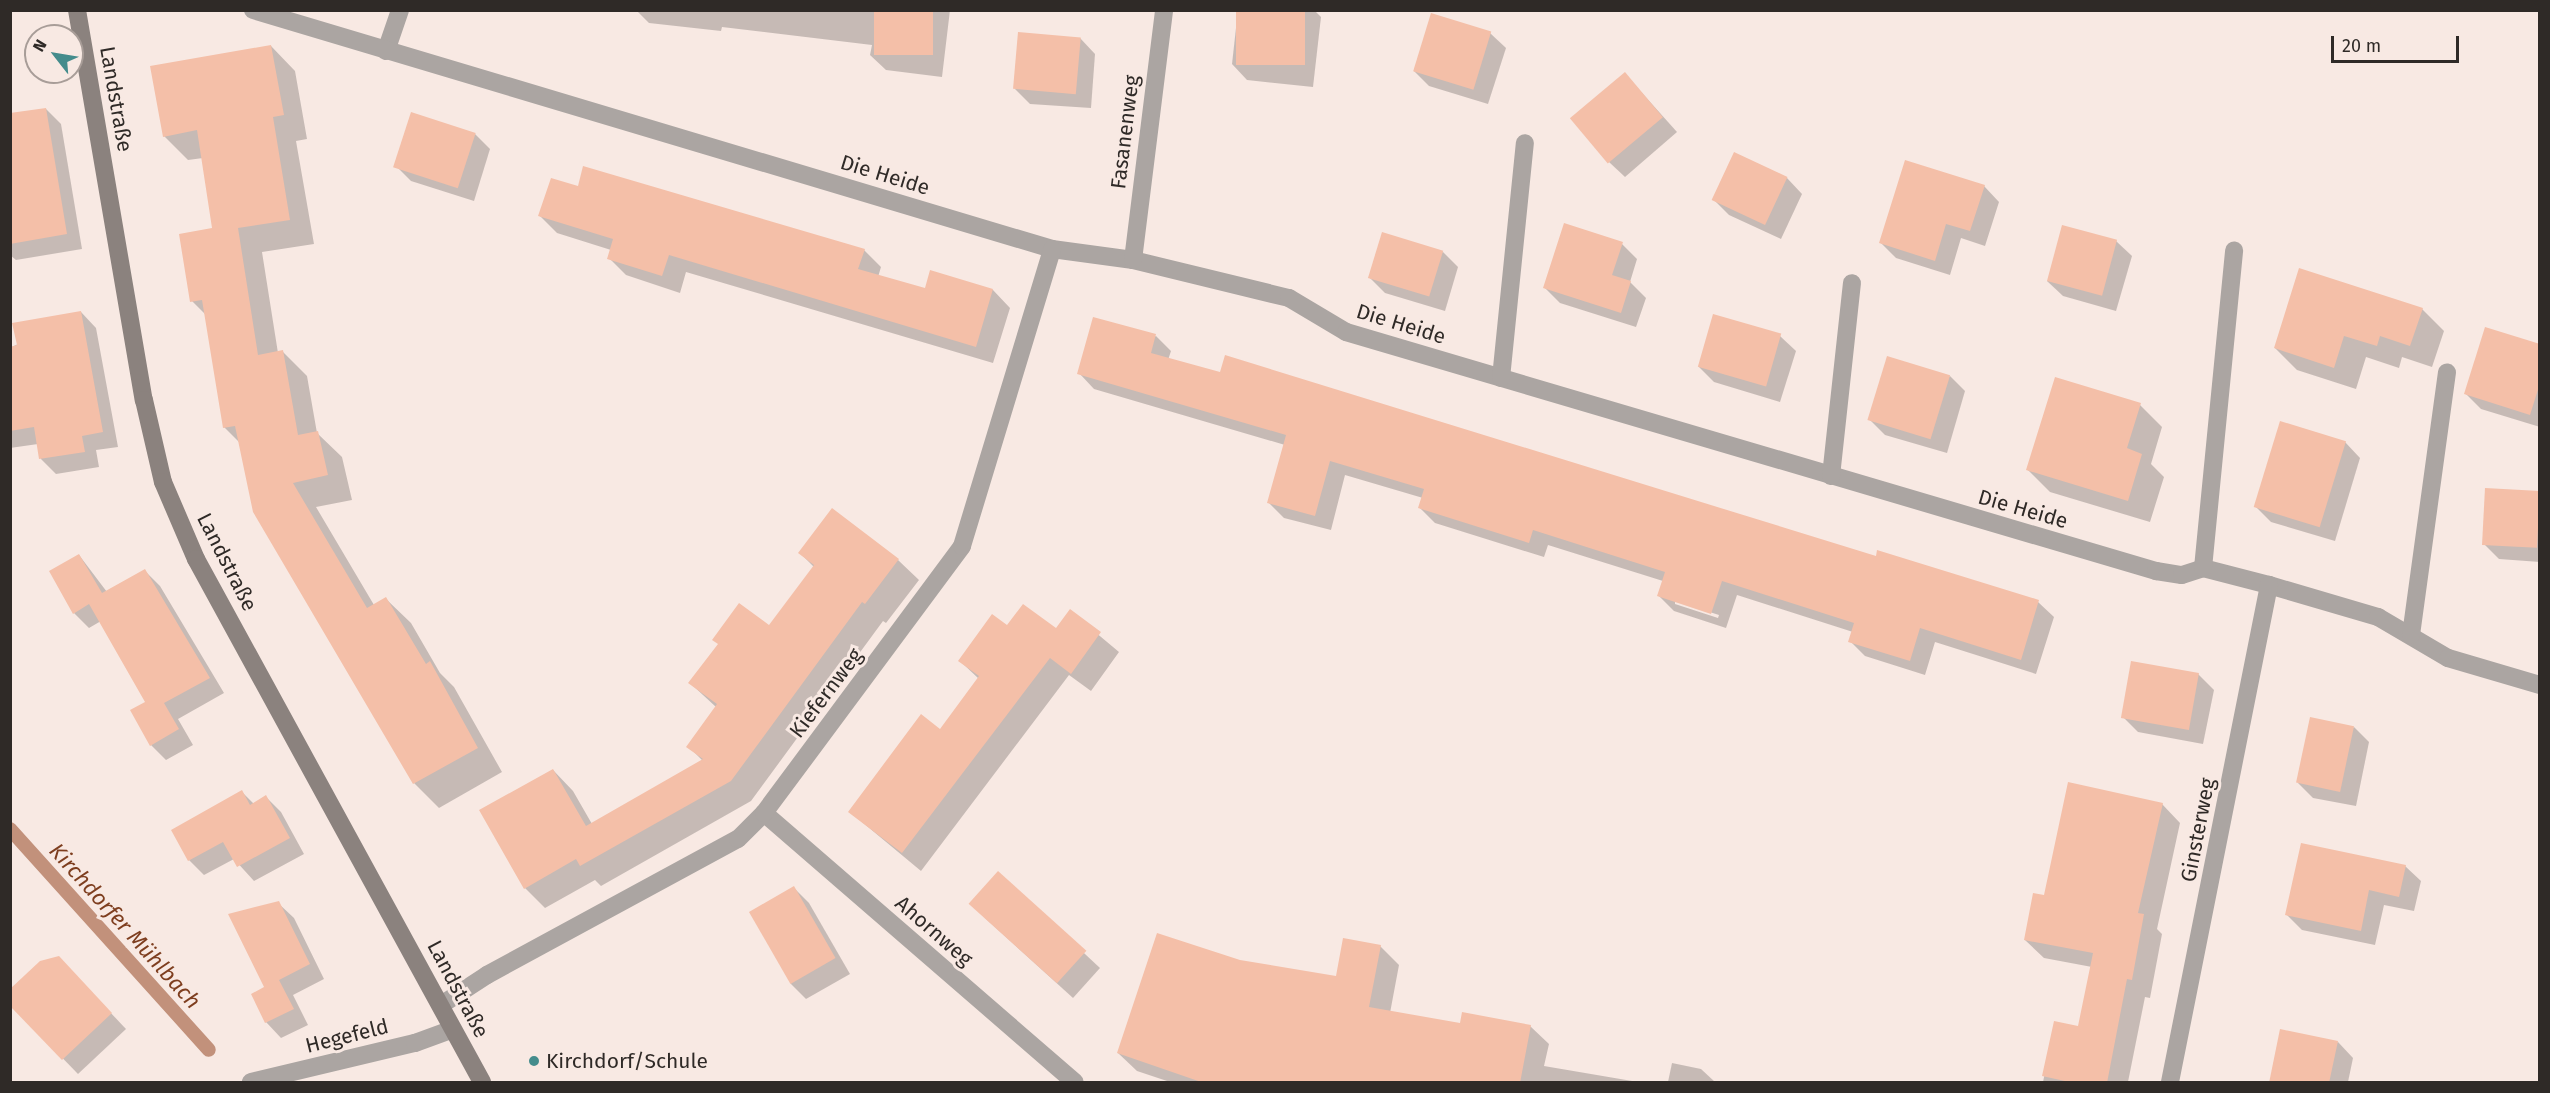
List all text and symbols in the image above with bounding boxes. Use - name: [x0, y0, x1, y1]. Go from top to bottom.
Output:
- north arrow: [24, 24, 84, 84]
- scale bar: [2334, 24, 2462, 62]
- text: 20 m: [2342, 35, 2381, 57]
- text: N: [29, 36, 51, 55]
- street label: Landstraße: [94, 44, 138, 154]
- street label: Fasanenweg: [1106, 74, 1144, 190]
- street label: Die Heide: [837, 149, 933, 201]
- street label: Die Heide: [1353, 298, 1449, 350]
- street label: Die Heide: [1975, 484, 2071, 534]
- street label: Landstraße: [192, 509, 262, 615]
- street label: Kiefernweg: [784, 643, 868, 743]
- street label: Ginsterweg: [2176, 776, 2220, 884]
- water label: Kirchdorfer Mühlbach: [44, 838, 206, 1014]
- street label: Ahornweg: [890, 891, 978, 971]
- street label: Landstraße: [422, 936, 494, 1042]
- street label: Hegefeld: [303, 1014, 391, 1058]
- place label: Kirchdorf/Schule: [546, 1048, 708, 1074]
- marker: Kirchdorf/Schule: [527, 1054, 541, 1068]

